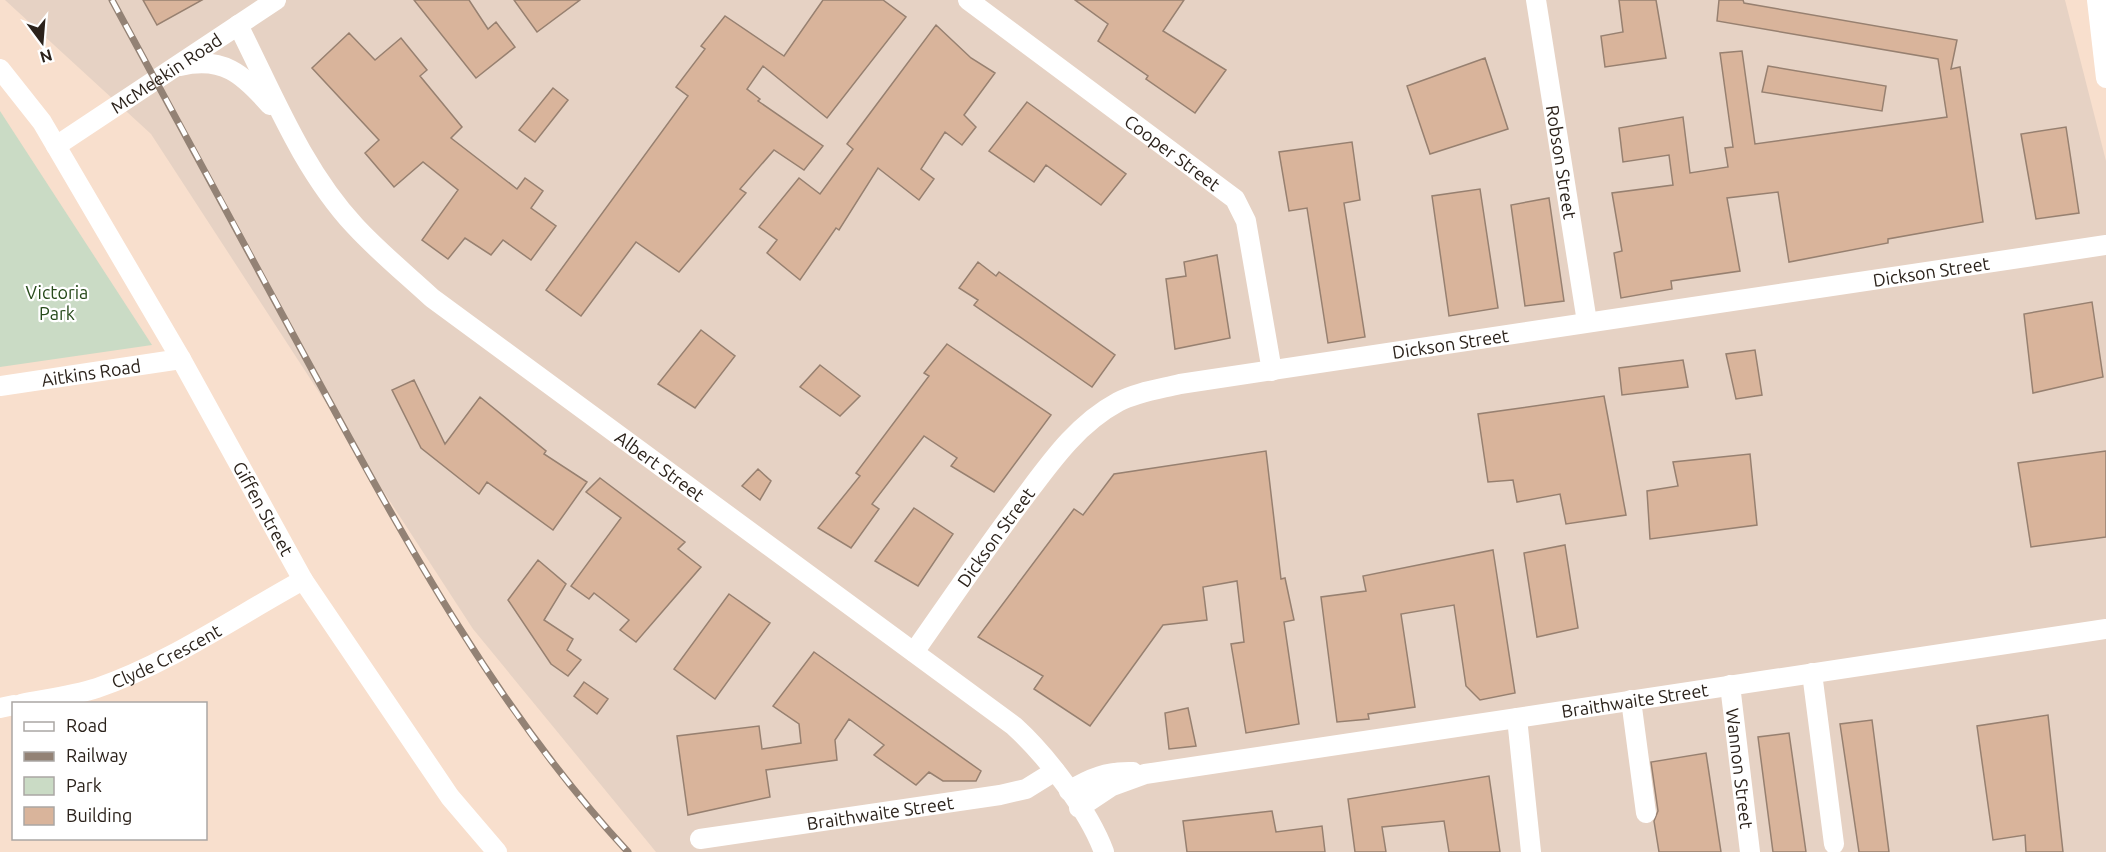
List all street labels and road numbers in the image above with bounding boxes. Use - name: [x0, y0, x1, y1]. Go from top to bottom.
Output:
- street label: McMeekin Road: [107, 29, 225, 117]
- street label: Robson Street: [1543, 103, 1581, 220]
- street label: Cooper Street: [1121, 110, 1224, 194]
- street label: Dickson Street: [1871, 253, 1991, 290]
- street label: Dickson Street: [1391, 325, 1510, 362]
- street label: Aitkins Road: [40, 355, 142, 390]
- street label: Albert Street: [612, 426, 708, 505]
- street label: Giffen Street: [229, 458, 297, 559]
- street label: Dickson Street: [953, 484, 1038, 590]
- street label: Clyde Crescent: [108, 620, 224, 692]
- street label: Braithwaite Street: [1560, 679, 1709, 721]
- street label: Wannon Street: [1723, 707, 1757, 830]
- street label: Braithwaite Street: [805, 792, 955, 833]

